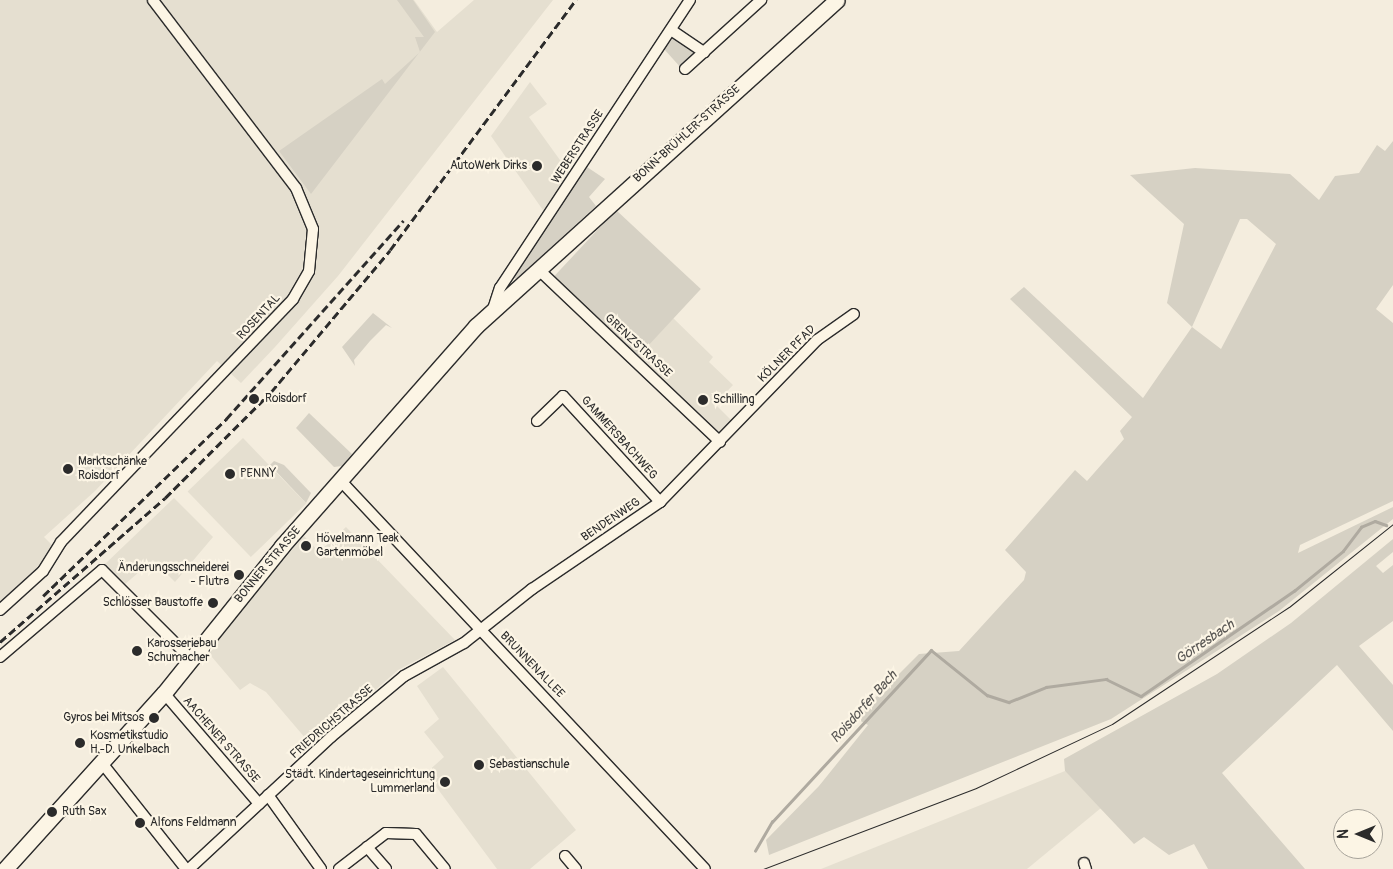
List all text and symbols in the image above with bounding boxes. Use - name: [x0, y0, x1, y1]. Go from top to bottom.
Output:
- street label: BONN-BRÜHLER-STRASSE: [631, 82, 743, 186]
- street label: WEBERSTRASSE: [549, 107, 607, 187]
- place label: AutoWerk Dirks: [450, 159, 527, 173]
- marker: AutoWerk Dirks: [531, 160, 543, 172]
- street label: ROSENTAL: [234, 291, 284, 343]
- street label: GRENZSTRASSE: [602, 311, 674, 381]
- street label: KÖLNER PFAD: [755, 322, 819, 386]
- marker: Roisdorf: [247, 392, 261, 406]
- place label: Roisdorf: [265, 392, 307, 406]
- street label: GAMMERSBACHWEG: [578, 393, 660, 483]
- place label: Schilling: [713, 393, 755, 407]
- marker: Schilling: [697, 394, 709, 406]
- place label: Marktschänke Roisdorf: [78, 455, 147, 483]
- marker: Marktschänke Roisdorf: [62, 463, 74, 475]
- place label: PENNY: [240, 467, 276, 481]
- marker: PENNY: [224, 468, 236, 480]
- street label: BENDENWEG: [579, 495, 643, 545]
- street label: BONNER STRASSE: [232, 524, 304, 606]
- place label: Hövelmann Teak Gartenmöbel: [316, 532, 399, 560]
- marker: Hövelmann Teak Gartenmöbel: [300, 540, 312, 552]
- place label: Änderungsschneiderei - Flutra: [118, 561, 229, 589]
- marker: Änderungsschneiderei - Flutra: [233, 569, 245, 581]
- place label: Schlösser Baustoffe: [103, 596, 203, 610]
- marker: Schlösser Baustoffe: [207, 597, 219, 609]
- water label: Görresbach: [1173, 616, 1237, 668]
- street label: BRUNNENALLEE: [497, 629, 567, 701]
- place label: Karosseriebau Schumacher: [147, 637, 217, 665]
- marker: Karosseriebau Schumacher: [131, 645, 143, 657]
- water label: Roisdorfer Bach: [827, 667, 901, 747]
- street label: FRIEDRICHSTRASSE: [288, 682, 376, 762]
- street label: AACHENER STRASSE: [180, 694, 262, 786]
- place label: Gyros bei Mitsos: [63, 711, 144, 725]
- marker: Gyros bei Mitsos: [148, 712, 160, 724]
- place label: Kosmetikstudio H.-D. Unkelbach: [90, 729, 169, 757]
- marker: Kosmetikstudio H.-D. Unkelbach: [74, 737, 86, 749]
- place label: Sebastianschule: [489, 758, 569, 772]
- marker: Sebastianschule: [473, 759, 485, 771]
- place label: Städt. Kindertageseinrichtung Lummerland: [285, 768, 435, 796]
- marker: Städt. Kindertageseinrichtung Lummerland: [439, 776, 451, 788]
- place label: Ruth Sax: [62, 805, 107, 819]
- marker: Ruth Sax: [46, 806, 58, 818]
- north arrow: [1333, 809, 1383, 859]
- place label: Alfons Feldmann: [150, 816, 237, 830]
- marker: Alfons Feldmann: [134, 817, 146, 829]
- text: N: [1335, 829, 1352, 839]

